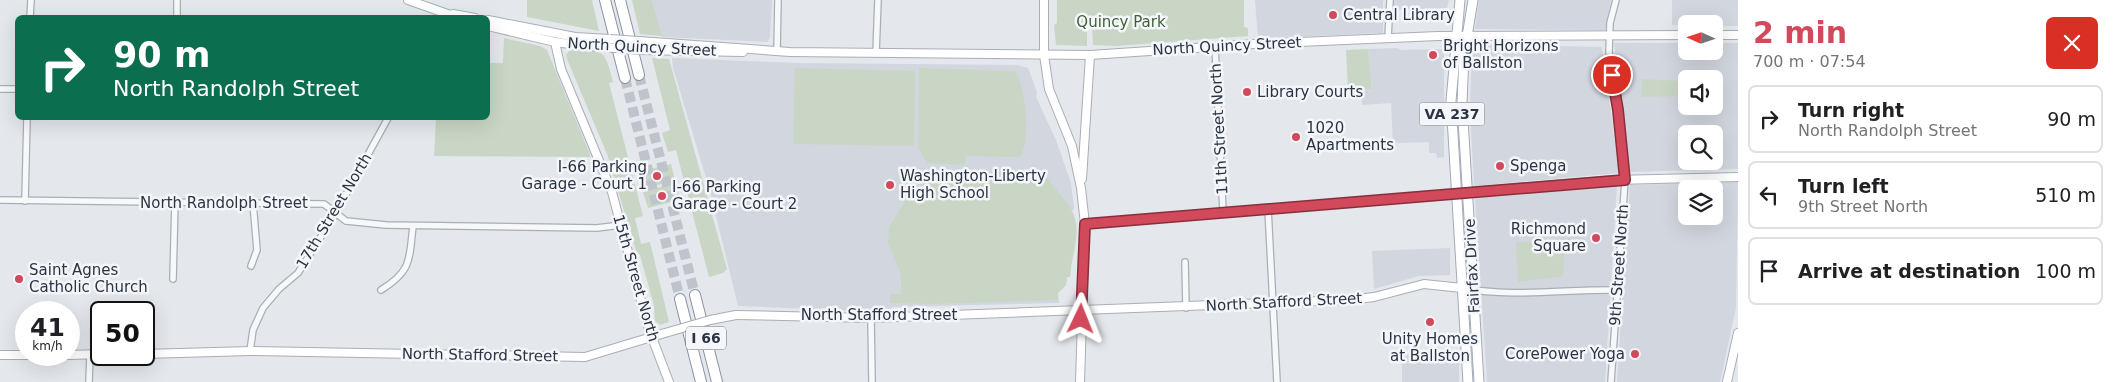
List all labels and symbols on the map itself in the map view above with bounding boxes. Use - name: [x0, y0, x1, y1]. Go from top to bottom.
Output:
- place label: Central Library: [1343, 6, 1455, 24]
- marker: Central Library: [1327, 9, 1339, 21]
- park label: Quincy Park: [1076, 13, 1166, 31]
- north arrow: [1678, 15, 1722, 60]
- street label: North Quincy Street: [1152, 33, 1302, 59]
- street label: North Quincy Street: [567, 34, 717, 60]
- place label: Bright Horizons of Ballston: [1443, 37, 1559, 72]
- marker: Bright Horizons of Ballston: [1427, 49, 1439, 61]
- pin: [1591, 54, 1633, 96]
- street label: 11th Street North: [1207, 63, 1231, 195]
- place label: Library Courts: [1257, 83, 1363, 101]
- marker: Library Courts: [1241, 86, 1253, 98]
- road number: VA 237: [1420, 102, 1484, 126]
- place label: 1020 Apartments: [1306, 119, 1394, 154]
- marker: 1020 Apartments: [1290, 131, 1302, 143]
- street label: 17th Street North: [292, 150, 376, 272]
- place label: Spenga: [1510, 157, 1567, 175]
- place label: I-66 Parking Garage - Court 1: [522, 158, 647, 193]
- marker: Spenga: [1494, 160, 1506, 172]
- place label: Washington-Liberty High School: [900, 167, 1046, 202]
- marker: I-66 Parking Garage - Court 1: [651, 170, 663, 182]
- place label: I-66 Parking Garage - Court 2: [672, 178, 797, 213]
- marker: Washington-Liberty High School: [884, 179, 896, 191]
- marker: I-66 Parking Garage - Court 2: [656, 190, 668, 202]
- street label: North Randolph Street: [140, 194, 308, 212]
- street label: 9th Street North: [1606, 204, 1632, 326]
- street label: 15th Street North: [609, 212, 663, 344]
- street label: Fairfax Drive: [1461, 218, 1483, 314]
- place label: Richmond Square: [1511, 220, 1586, 255]
- marker: Richmond Square: [1590, 232, 1602, 244]
- place label: Saint Agnes Catholic Church: [29, 261, 148, 296]
- marker: Saint Agnes Catholic Church: [13, 273, 25, 285]
- street label: North Stafford Street: [1205, 289, 1363, 315]
- position arrow: [1054, 292, 1106, 344]
- speed limit sign: 50: [90, 301, 155, 366]
- street label: North Stafford Street: [801, 306, 957, 324]
- marker: Unity Homes at Ballston: [1424, 316, 1436, 328]
- road number: I 66: [686, 326, 726, 349]
- place label: Unity Homes at Ballston: [1382, 330, 1478, 365]
- street label: North Stafford Street: [402, 345, 559, 365]
- place label: CorePower Yoga: [1505, 345, 1625, 363]
- marker: CorePower Yoga: [1629, 348, 1641, 360]

